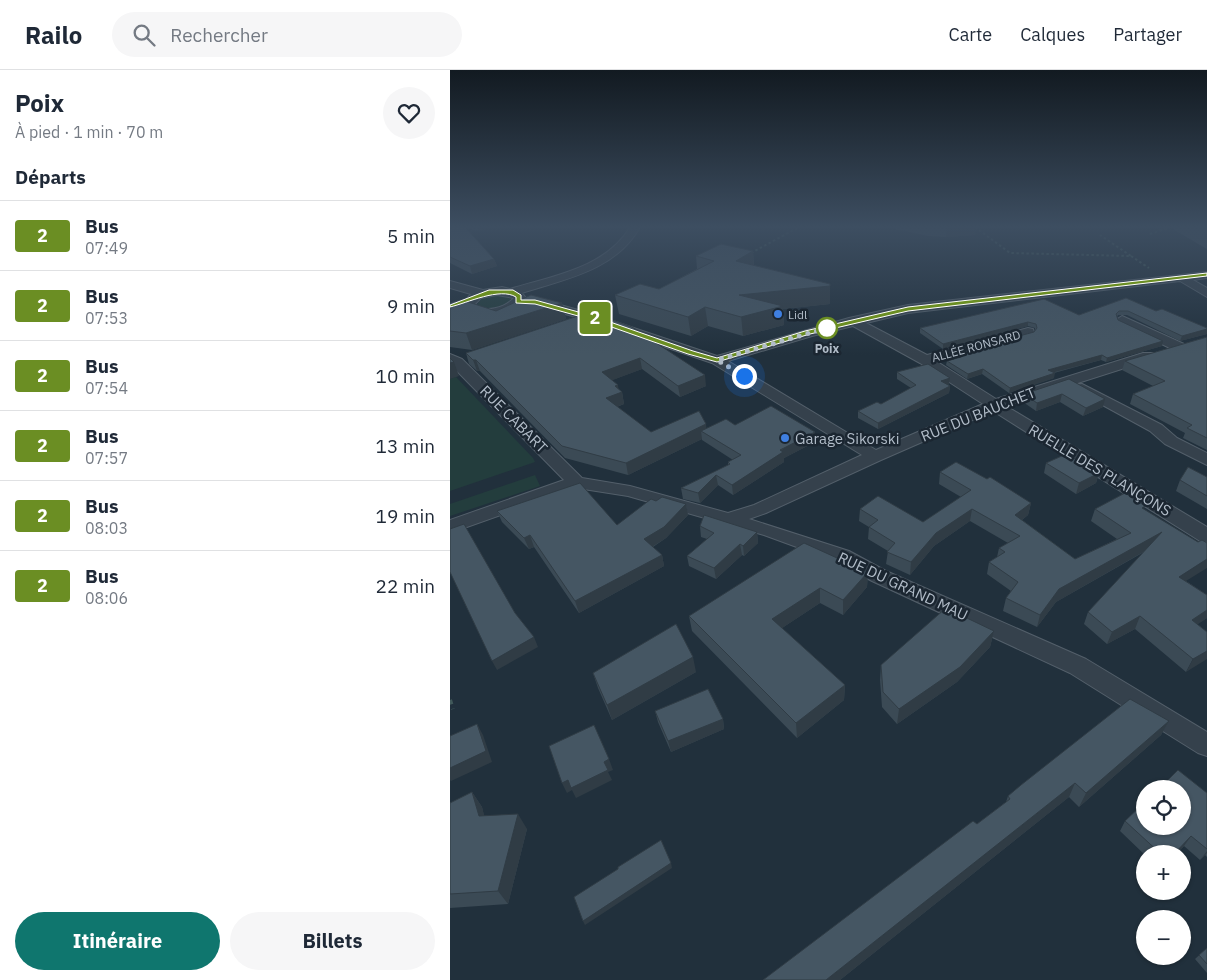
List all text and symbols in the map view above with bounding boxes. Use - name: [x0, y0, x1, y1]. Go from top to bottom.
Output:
- search box: [112, 12, 462, 57]
- text: Railo: [25, 19, 82, 51]
- icon: search: [130, 21, 158, 49]
- text: Rechercher: [170, 23, 268, 47]
- text: Carte: [949, 23, 992, 46]
- text: Calques: [1020, 23, 1085, 46]
- text: Partager: [1113, 23, 1182, 46]
- text: Poix: [15, 87, 64, 119]
- button: heart: [383, 87, 435, 139]
- text: À pied · 1 min · 70 m: [15, 122, 163, 142]
- text: Départs: [15, 165, 86, 189]
- text: Bus: [85, 214, 119, 238]
- text: 2: [37, 224, 48, 247]
- text: 5 min: [387, 224, 435, 248]
- text: 07:49: [85, 238, 128, 258]
- text: Bus: [85, 284, 119, 308]
- text: 2: [37, 294, 48, 317]
- text: 9 min: [387, 294, 435, 318]
- line badge: 2: [579, 302, 611, 334]
- text: 2: [590, 306, 600, 329]
- place label: Lidl: [788, 307, 807, 322]
- text: 07:53: [85, 308, 128, 328]
- marker: Lidl: [772, 308, 784, 320]
- marker: Poix: [816, 317, 838, 339]
- street label: ALLÉE RONSARD: [930, 327, 1022, 365]
- place label: Poix: [815, 341, 840, 356]
- text: Bus: [85, 354, 119, 378]
- text: 2: [37, 364, 48, 387]
- text: 10 min: [376, 364, 435, 388]
- your location: [732, 364, 757, 389]
- text: 07:54: [85, 378, 128, 398]
- street label: RUE CABART: [476, 381, 552, 457]
- street label: RUE DU BAUCHET: [918, 382, 1039, 446]
- street label: RUELLE DES PLANÇONS: [1025, 420, 1175, 520]
- text: Bus: [85, 424, 119, 448]
- place label: Garage Sikorski: [795, 429, 899, 448]
- marker: Garage Sikorski: [779, 432, 791, 444]
- text: 2: [37, 434, 48, 457]
- text: 13 min: [376, 434, 435, 458]
- text: 07:57: [85, 448, 128, 468]
- text: Bus: [85, 494, 119, 518]
- text: 2: [37, 504, 48, 527]
- text: 19 min: [376, 504, 435, 528]
- text: 08:03: [85, 518, 128, 538]
- street label: RUE DU GRAND MAU: [835, 548, 971, 624]
- text: Bus: [85, 564, 119, 588]
- text: 2: [37, 574, 48, 597]
- text: 22 min: [376, 574, 435, 598]
- text: 08:06: [85, 588, 128, 608]
- map controls: [1136, 780, 1191, 965]
- button: locate: [1136, 780, 1191, 835]
- button: +: [1136, 845, 1191, 900]
- button: −: [1136, 910, 1191, 965]
- button: Itinéraire: [15, 912, 220, 970]
- button: Billets: [230, 912, 435, 970]

